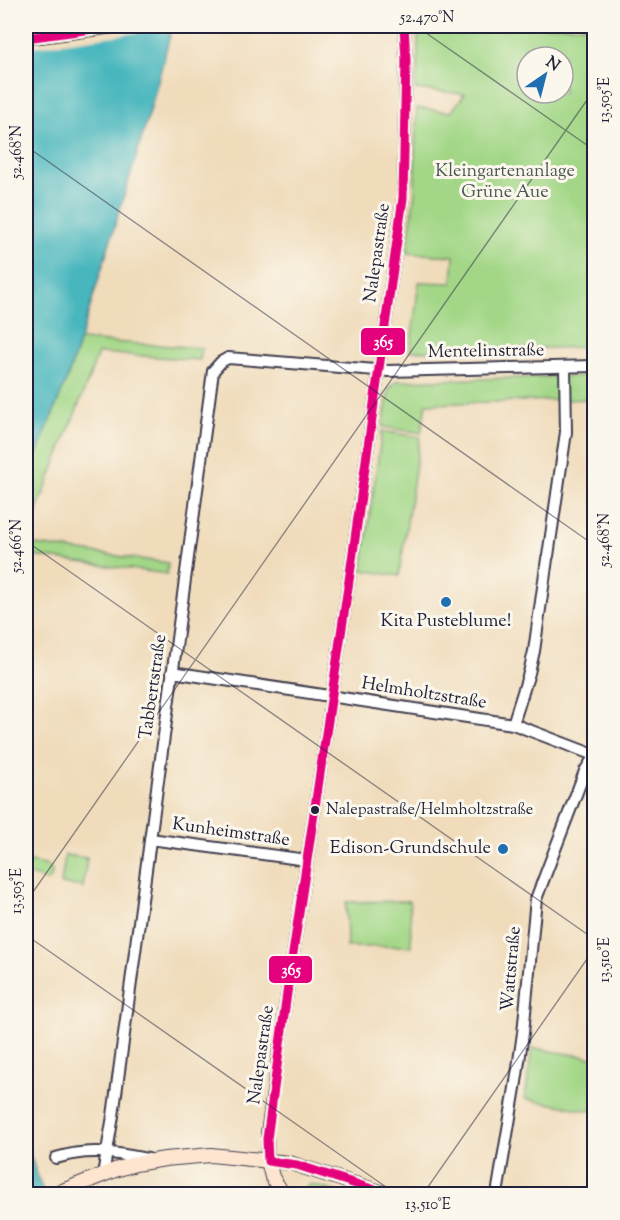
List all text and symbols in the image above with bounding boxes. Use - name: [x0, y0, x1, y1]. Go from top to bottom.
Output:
- text: 52.470°N: [399, 8, 454, 29]
- north arrow: [515, 45, 575, 105]
- text: N: [540, 52, 564, 78]
- text: 13.505°E: [595, 77, 616, 123]
- text: 52.468°N: [7, 125, 28, 180]
- park label: Kleingartenanlage Grüne Aue: [435, 159, 575, 206]
- street label: Nalepastraße: [358, 202, 398, 304]
- line badge: 365: [360, 327, 406, 356]
- text: 365: [373, 332, 393, 355]
- street label: Mentelinstraße: [428, 338, 544, 366]
- text: 52.468°N: [595, 513, 616, 568]
- text: 52.466°N: [7, 519, 28, 574]
- marker: Kita Pusteblume!: [439, 595, 453, 609]
- place label: Kita Pusteblume!: [380, 609, 512, 635]
- street label: Tabbertstraße: [134, 633, 174, 741]
- street label: Helmholtzstraße: [359, 671, 489, 717]
- place label: Nalepastraße/Helmholtzstraße: [326, 799, 533, 822]
- marker: Nalepastraße/Helmholtzstraße: [309, 804, 321, 816]
- street label: Kunheimstraße: [171, 812, 291, 854]
- place label: Edison-Grundschule: [330, 836, 491, 862]
- marker: Edison-Grundschule: [496, 842, 510, 856]
- text: 13.505°E: [7, 868, 28, 914]
- street label: Wattstraße: [495, 925, 529, 1013]
- text: 13.510°E: [595, 937, 616, 983]
- line badge: 365: [268, 955, 313, 984]
- text: 365: [281, 960, 301, 983]
- street label: Nalepastraße: [242, 1004, 282, 1106]
- text: 13.510°E: [405, 1195, 451, 1216]

